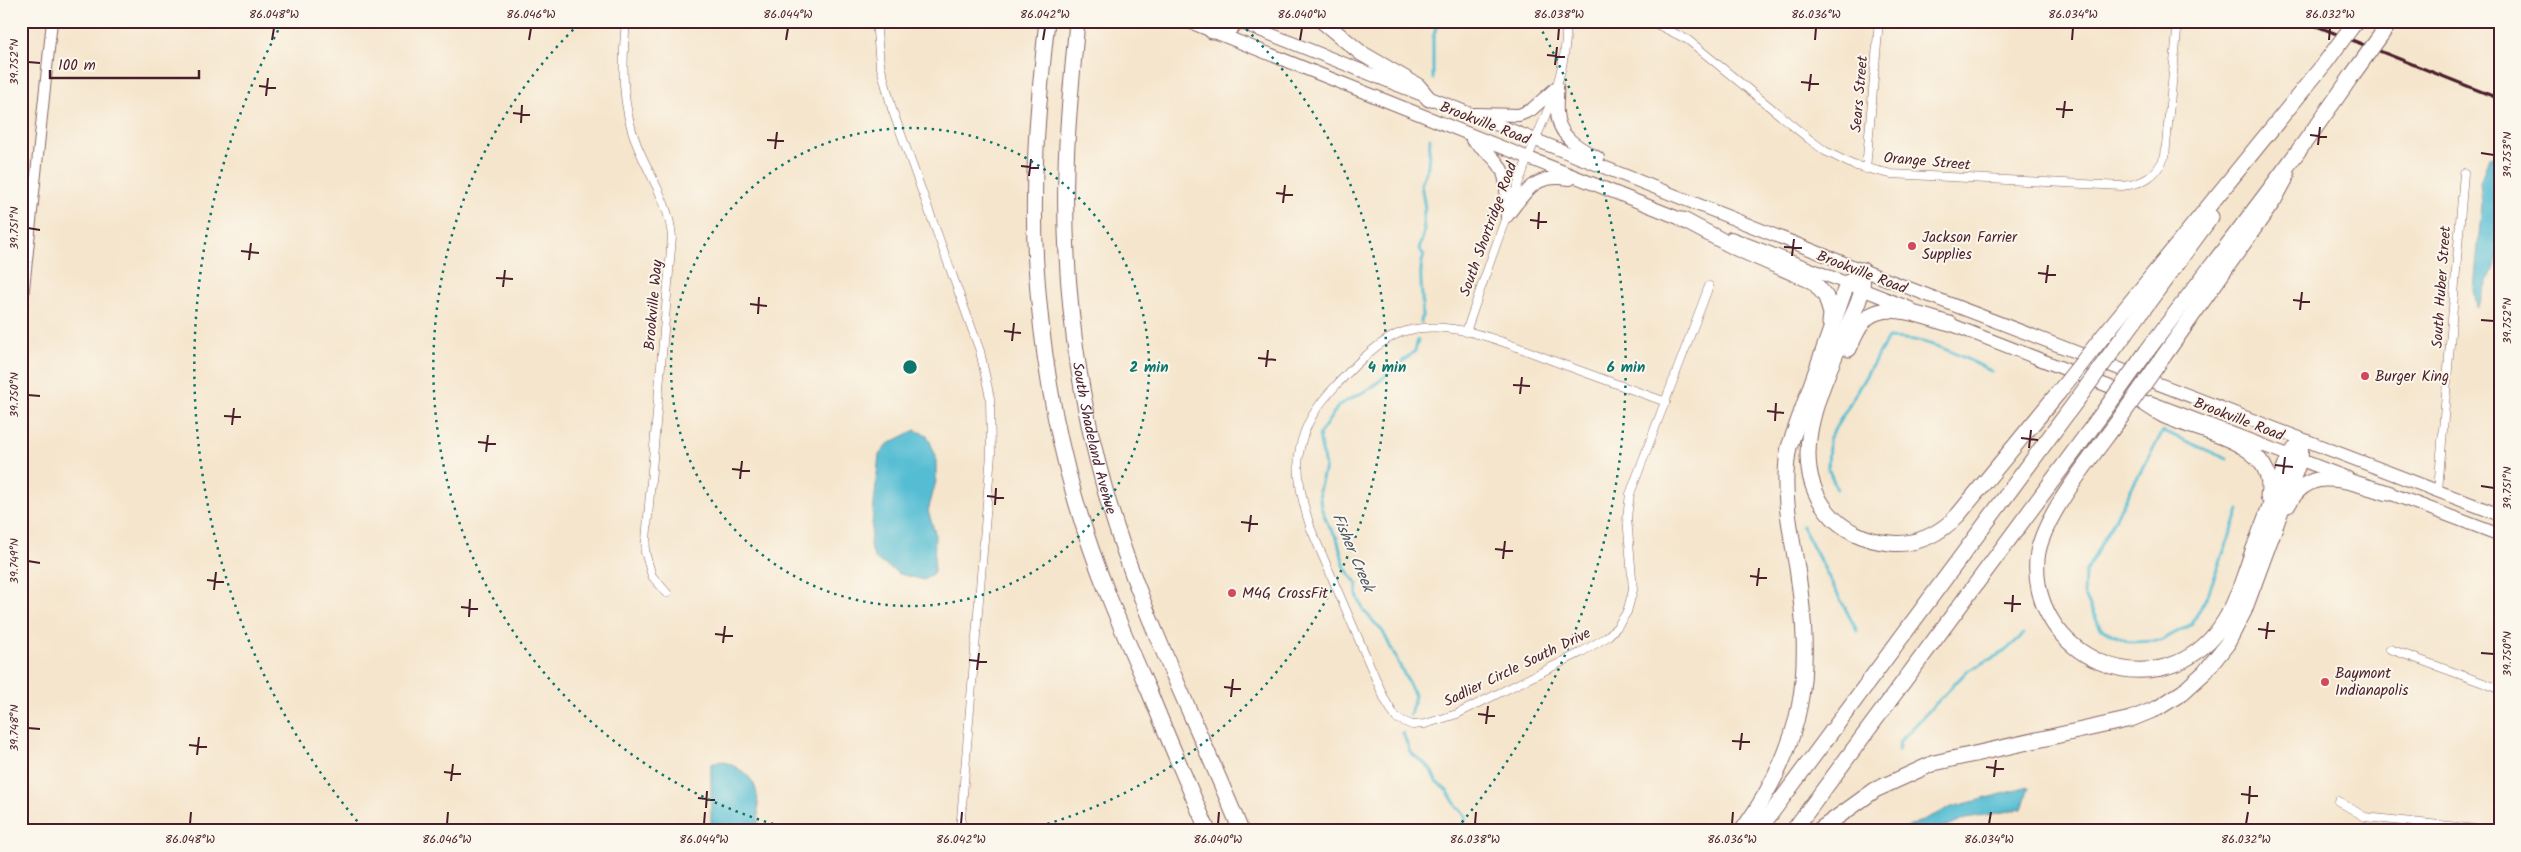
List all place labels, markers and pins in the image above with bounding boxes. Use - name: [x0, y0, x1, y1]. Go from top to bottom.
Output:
- place label: Jackson Farrier Supplies: [1922, 226, 2018, 267]
- marker: Jackson Farrier Supplies: [1906, 240, 1918, 252]
- centre of rings: [901, 358, 919, 376]
- place label: Burger King: [2375, 365, 2449, 389]
- marker: Burger King: [2359, 370, 2371, 382]
- place label: M4G CrossFit: [1242, 582, 1328, 606]
- marker: M4G CrossFit: [1226, 587, 1238, 599]
- place label: Baymont Indianapolis: [2335, 662, 2409, 703]
- marker: Baymont Indianapolis: [2319, 676, 2331, 688]

